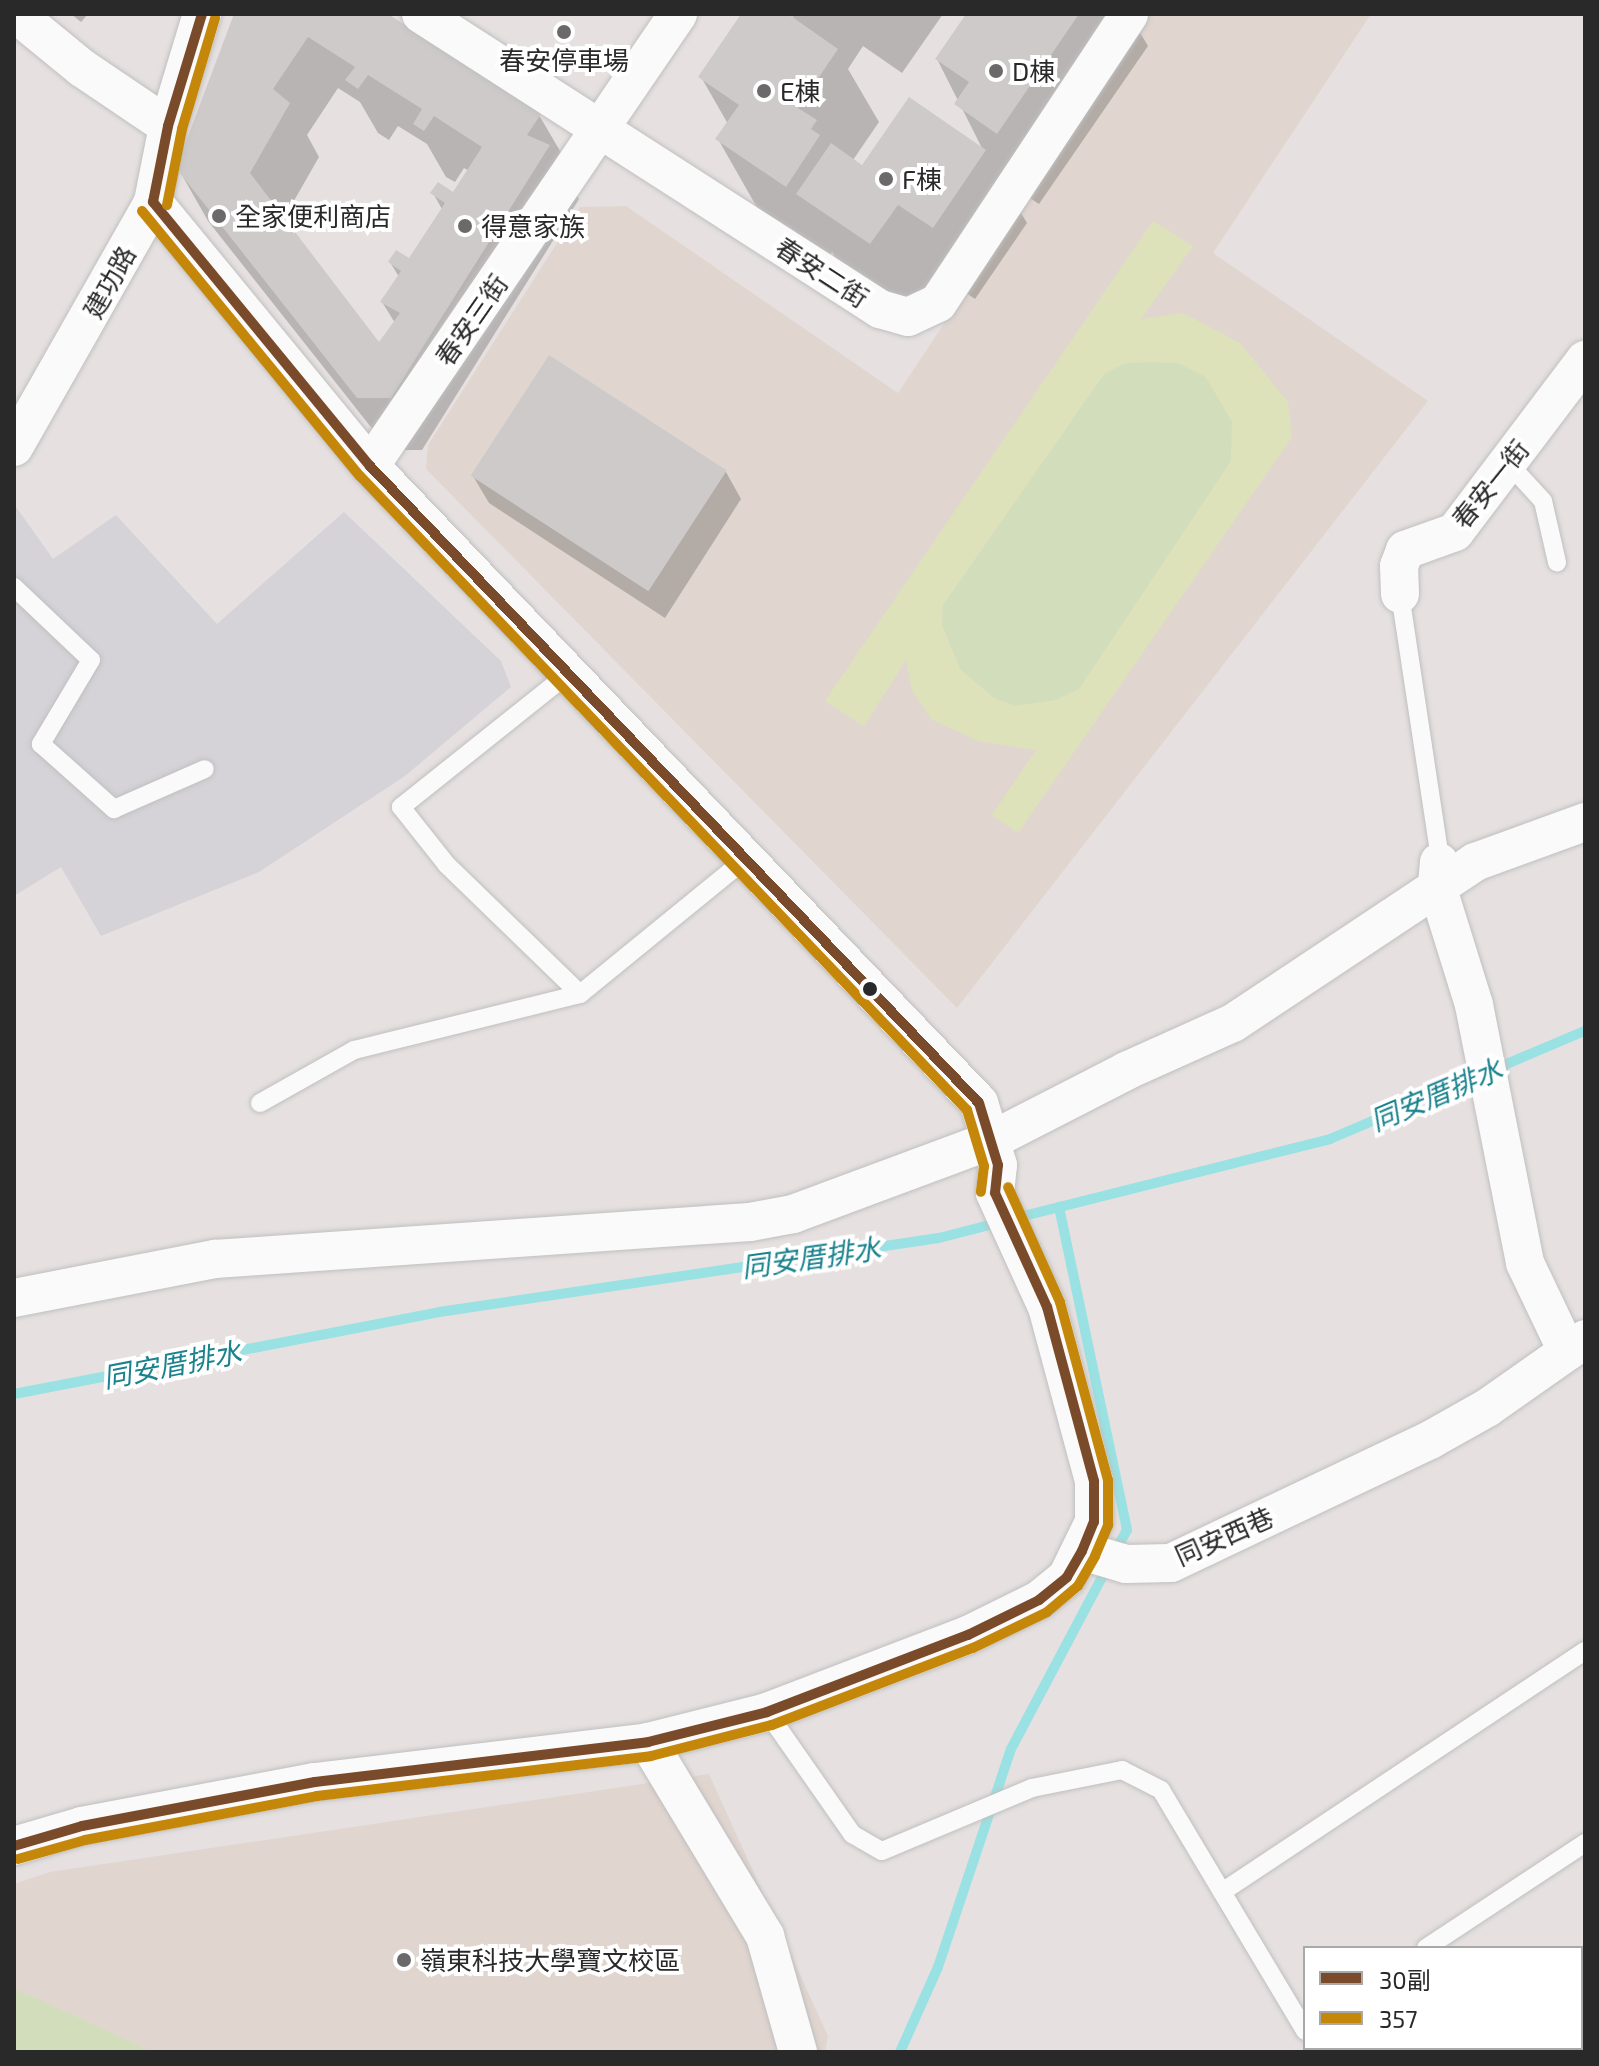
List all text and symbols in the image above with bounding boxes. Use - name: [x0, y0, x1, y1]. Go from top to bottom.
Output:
- marker: 春安停車場: [555, 23, 573, 41]
- place label: 春安停車場: [499, 44, 629, 76]
- place label: D棟: [1012, 55, 1055, 87]
- marker: D棟: [987, 62, 1005, 80]
- place label: E棟: [780, 75, 821, 107]
- marker: E棟: [755, 82, 773, 100]
- place label: F棟: [902, 163, 942, 195]
- marker: F棟: [877, 170, 895, 188]
- place label: 全家便利商店: [235, 200, 391, 232]
- marker: 全家便利商店: [210, 207, 228, 225]
- place label: 得意家族: [481, 210, 585, 242]
- marker: 得意家族: [456, 217, 474, 235]
- street label: 春安二街: [770, 231, 874, 313]
- street label: 建功路: [76, 240, 142, 324]
- street label: 春安三街: [428, 268, 514, 372]
- street label: 春安一街: [1445, 434, 1535, 534]
- unlabelled marker: [862, 981, 878, 997]
- water label: 同安厝排水: [1365, 1051, 1507, 1137]
- water label: 同安厝排水: [739, 1231, 883, 1283]
- water label: 同安厝排水: [100, 1334, 244, 1394]
- street label: 同安西巷: [1170, 1501, 1278, 1571]
- place label: 嶺東科技大學寶文校區: [420, 1944, 680, 1976]
- legend: [1303, 1946, 1583, 2050]
- marker: 嶺東科技大學寶文校區: [395, 1951, 413, 1969]
- text: 30副: [1379, 1965, 1431, 1994]
- text: 357: [1379, 2004, 1418, 2033]

